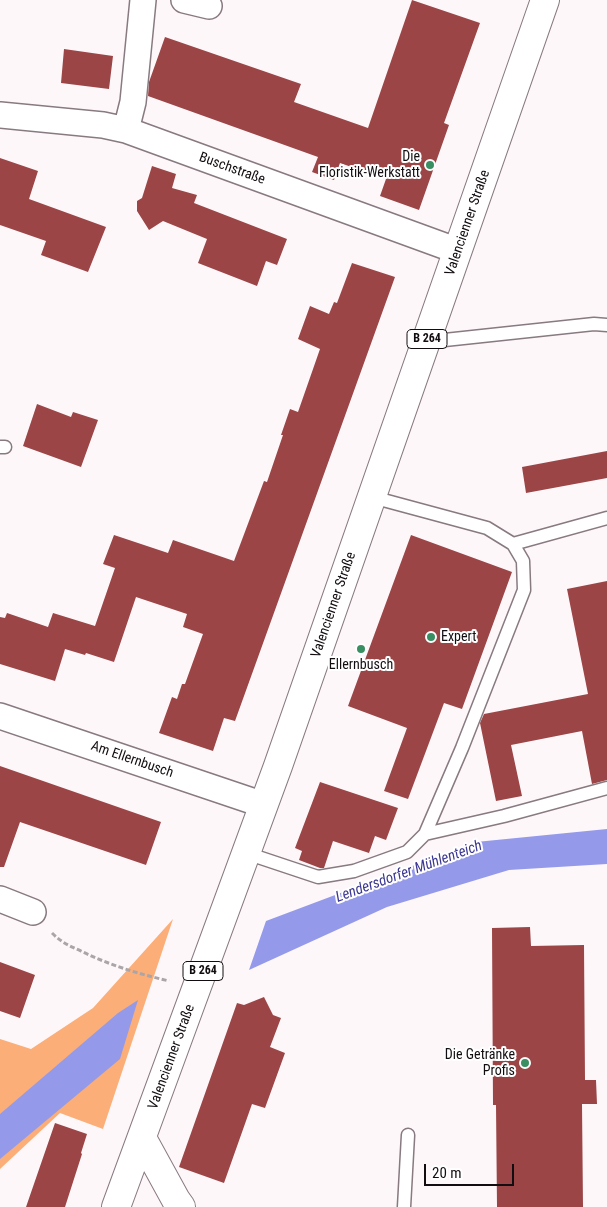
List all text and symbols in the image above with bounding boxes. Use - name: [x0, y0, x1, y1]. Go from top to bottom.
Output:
- street label: Buschstraße: [197, 149, 267, 189]
- place label: Die Floristik-Werkstatt: [319, 149, 420, 182]
- marker: Die Floristik-Werkstatt: [424, 159, 436, 171]
- street label: Valencienner Straße: [442, 168, 494, 278]
- road number: B 264: [407, 329, 447, 348]
- street label: Valencienner Straße: [308, 550, 360, 660]
- place label: Expert: [441, 629, 476, 645]
- marker: Expert: [425, 631, 437, 643]
- marker: Ellernbusch: [355, 643, 367, 655]
- place label: Ellernbusch: [329, 657, 393, 673]
- street label: Am Ellernbusch: [89, 738, 175, 782]
- water label: Lendersdorfer Mühlenteich: [333, 837, 485, 907]
- road number: B 264: [183, 961, 223, 980]
- street label: Valencienner Straße: [145, 1002, 199, 1112]
- place label: Die Getränke Profis: [445, 1047, 515, 1080]
- marker: Die Getränke Profis: [519, 1057, 531, 1069]
- scale bar: [427, 1154, 517, 1186]
- text: 20 m: [432, 1164, 462, 1182]

